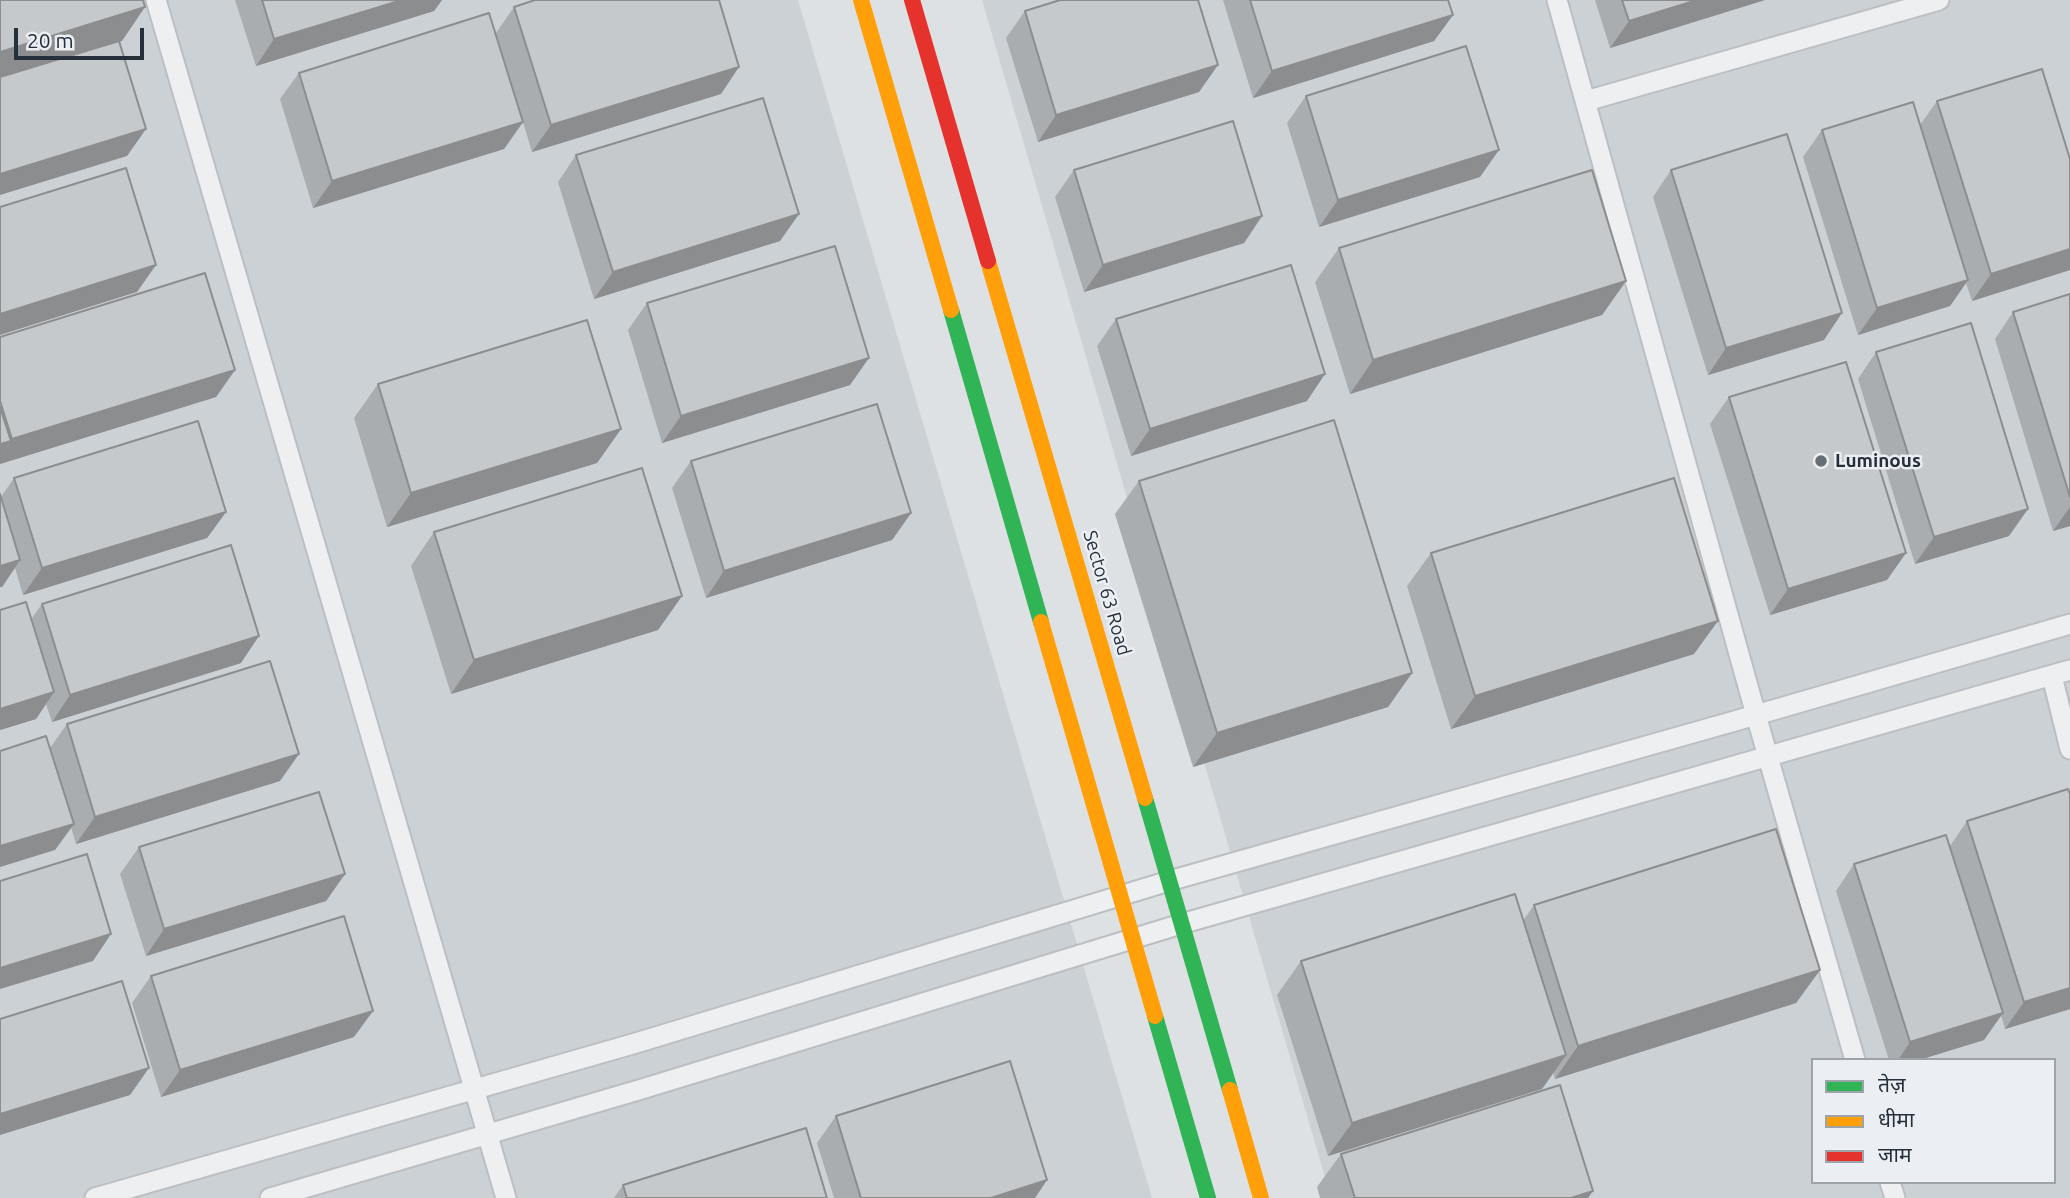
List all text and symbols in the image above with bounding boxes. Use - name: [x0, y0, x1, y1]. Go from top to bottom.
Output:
- scale bar: [18, 14, 147, 58]
- text: 20 m: [27, 28, 74, 52]
- place label: Luminous: [1835, 450, 1921, 472]
- marker: Luminous: [1813, 453, 1829, 469]
- street label: Sector 63 Road: [1078, 528, 1136, 658]
- legend: [1811, 1058, 2056, 1184]
- text: तेज़: [1878, 1072, 1906, 1096]
- text: धीमा: [1878, 1107, 1914, 1131]
- text: जाम: [1878, 1142, 1912, 1166]

